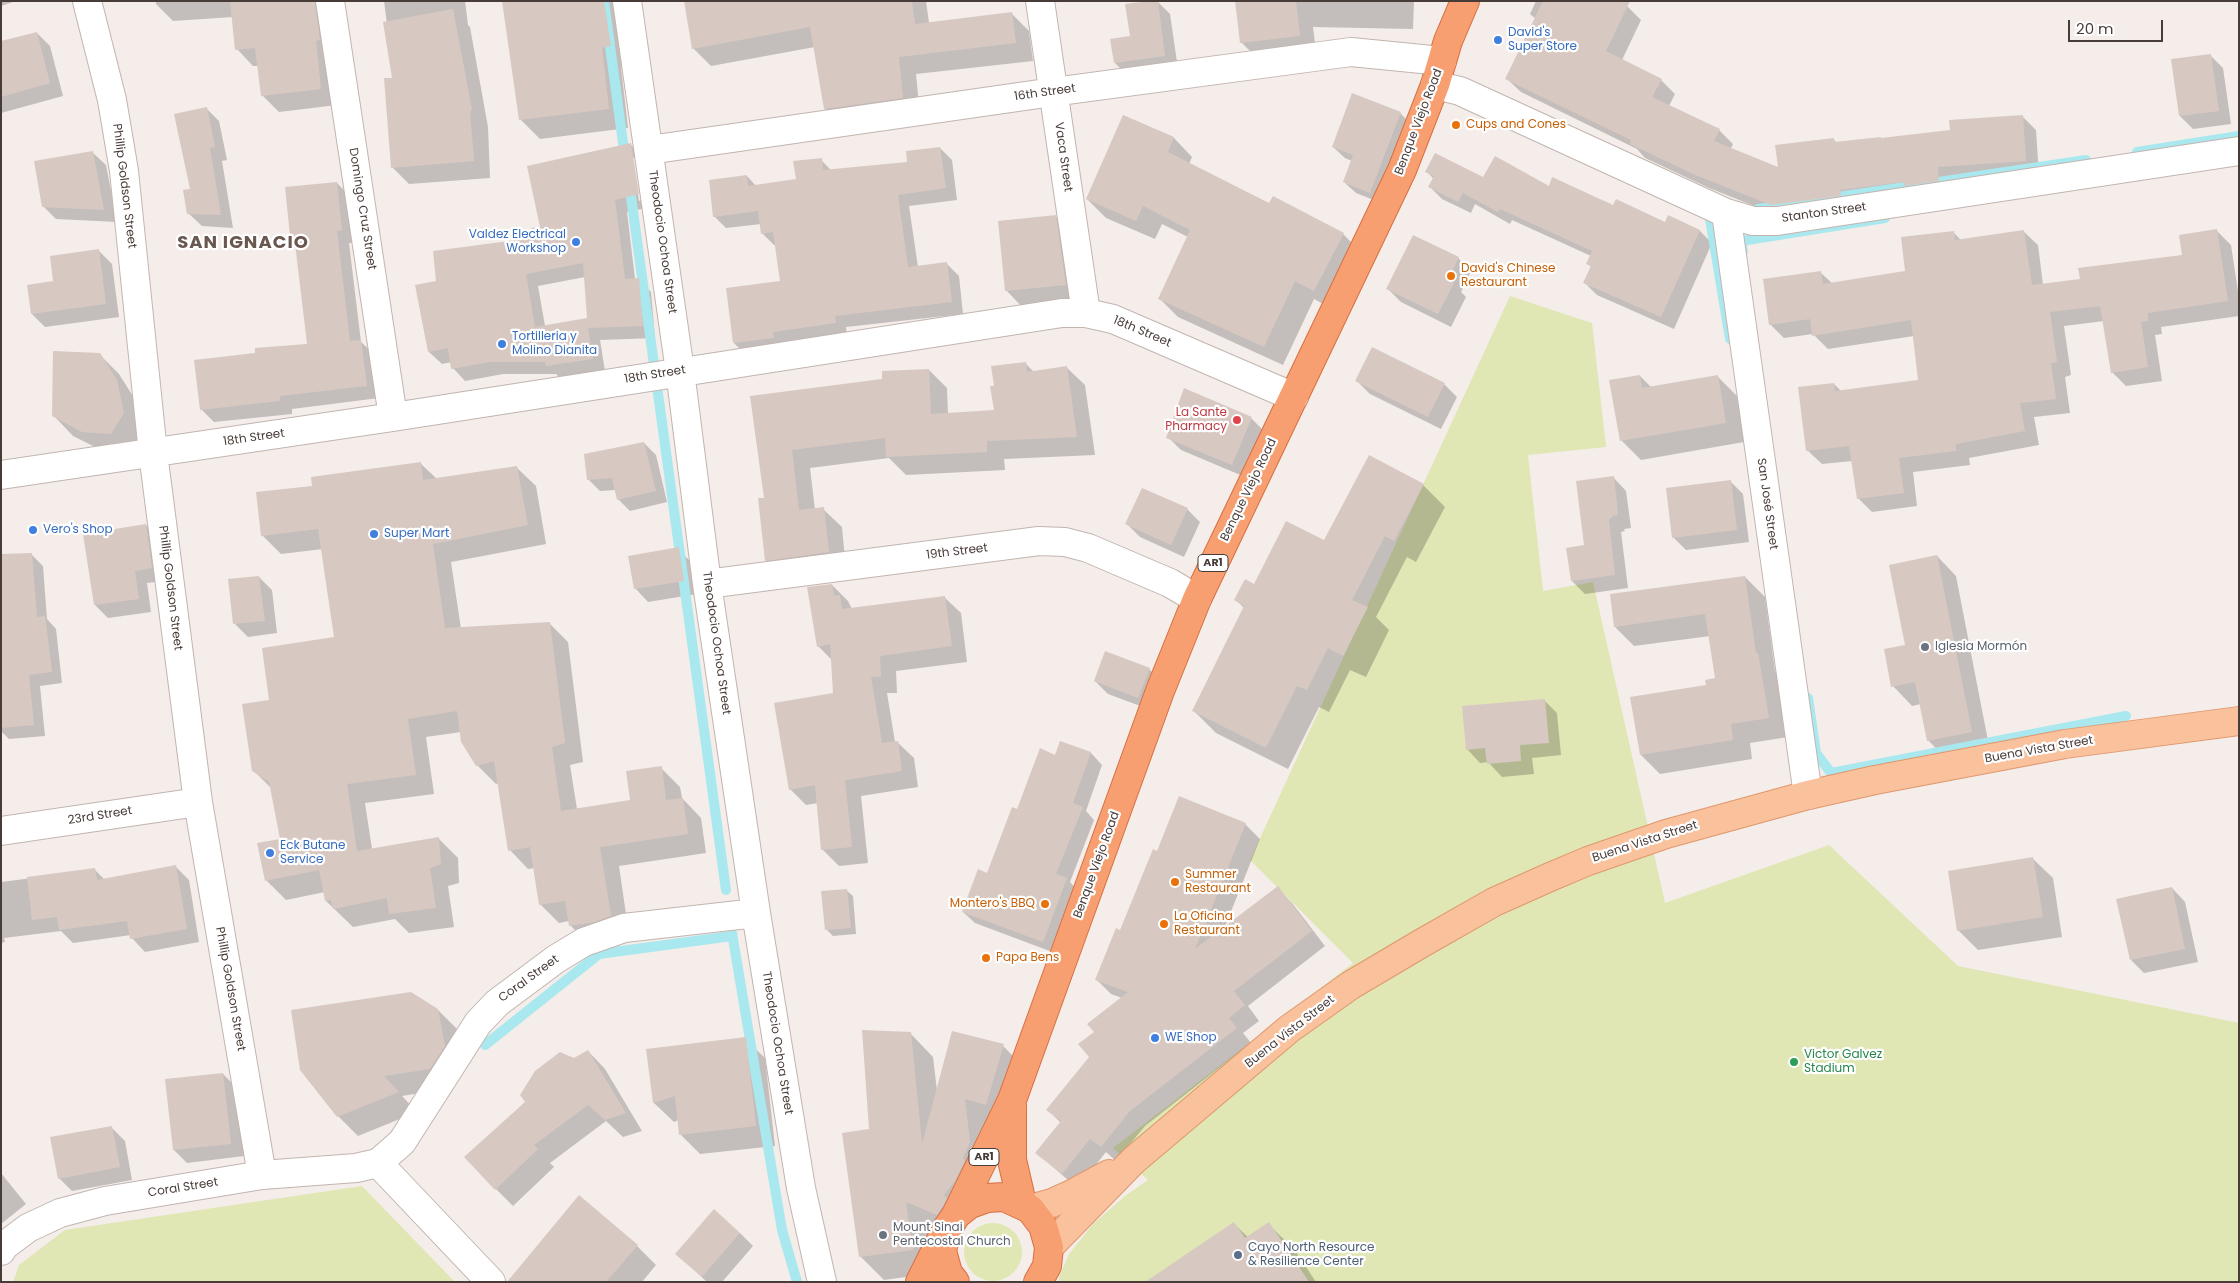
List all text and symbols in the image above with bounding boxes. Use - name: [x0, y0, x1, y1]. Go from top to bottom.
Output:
- scale bar: [2070, 10, 2165, 42]
- text: 20 m: [2076, 18, 2114, 39]
- place label: David's Super Store: [1508, 26, 1577, 54]
- marker: David's Super Store: [1492, 34, 1504, 46]
- street label: Benque Viejo Road: [1392, 67, 1446, 177]
- street label: 16th Street: [1013, 82, 1077, 104]
- place label: Cups and Cones: [1466, 118, 1566, 132]
- marker: Cups and Cones: [1450, 119, 1462, 131]
- street label: Vaca Street: [1051, 121, 1075, 193]
- street label: Phillip Goldson Street: [109, 123, 139, 249]
- street label: Domingo Cruz Street: [345, 147, 379, 271]
- street label: Theodocio Ochoa Street: [645, 169, 679, 315]
- street label: Stanton Street: [1781, 200, 1867, 226]
- place label: Valdez Electrical Workshop: [469, 228, 566, 256]
- district label: SAN IGNACIO: [176, 232, 310, 254]
- marker: Valdez Electrical Workshop: [570, 236, 582, 248]
- place label: David's Chinese Restaurant: [1461, 262, 1555, 290]
- marker: David's Chinese Restaurant: [1445, 270, 1457, 282]
- street label: 18th Street: [1111, 313, 1173, 351]
- place label: Tortilleria y Molino Dianita: [512, 330, 597, 358]
- marker: Tortilleria y Molino Dianita: [496, 338, 508, 350]
- street label: 18th Street: [623, 363, 687, 387]
- place label: La Sante Pharmacy: [1165, 406, 1227, 434]
- marker: La Sante Pharmacy: [1231, 414, 1243, 426]
- street label: 18th Street: [222, 427, 286, 449]
- street label: Benque Viejo Road: [1218, 436, 1280, 544]
- street label: San José Street: [1753, 457, 1781, 551]
- place label: Vero's Shop: [43, 523, 113, 537]
- marker: Vero's Shop: [27, 524, 39, 536]
- street label: Phillip Goldson Street: [155, 525, 185, 651]
- place label: Super Mart: [384, 527, 449, 541]
- marker: Super Mart: [368, 528, 380, 540]
- street label: 19th Street: [925, 541, 989, 563]
- road number: AR1: [1198, 554, 1228, 572]
- street label: Theodocio Ochoa Street: [699, 570, 733, 716]
- place label: Iglesia Mormón: [1935, 640, 2027, 654]
- marker: Iglesia Mormón: [1919, 641, 1931, 653]
- street label: Buena Vista Street: [1984, 733, 2094, 767]
- street label: 23rd Street: [67, 804, 133, 828]
- street label: Benque Viejo Road: [1071, 810, 1123, 920]
- street label: Buena Vista Street: [1591, 818, 1699, 866]
- place label: Eck Butane Service: [280, 839, 345, 867]
- marker: Eck Butane Service: [264, 847, 276, 859]
- place label: Summer Restaurant: [1185, 868, 1251, 896]
- marker: Summer Restaurant: [1169, 876, 1181, 888]
- place label: Montero's BBQ: [950, 897, 1035, 911]
- marker: Montero's BBQ: [1039, 898, 1051, 910]
- place label: La Oficina Restaurant: [1174, 910, 1240, 938]
- marker: La Oficina Restaurant: [1158, 918, 1170, 930]
- street label: Phillip Goldson Street: [212, 926, 248, 1052]
- place label: Papa Bens: [996, 951, 1059, 965]
- street label: Coral Street: [496, 952, 562, 1006]
- marker: Papa Bens: [980, 952, 992, 964]
- street label: Theodocio Ochoa Street: [759, 970, 795, 1116]
- street label: Buena Vista Street: [1242, 993, 1338, 1071]
- place label: WE Shop: [1165, 1031, 1217, 1045]
- marker: WE Shop: [1149, 1032, 1161, 1044]
- place label: Victor Galvez Stadium: [1804, 1048, 1882, 1076]
- marker: Victor Galvez Stadium: [1788, 1056, 1800, 1068]
- road number: AR1: [969, 1148, 999, 1166]
- street label: Coral Street: [147, 1175, 219, 1201]
- place label: Mount Sinai Pentecostal Church: [893, 1221, 1011, 1249]
- marker: Mount Sinai Pentecostal Church: [877, 1229, 889, 1241]
- place label: Cayo North Resource & Resilience Center: [1248, 1241, 1374, 1269]
- marker: Cayo North Resource & Resilience Center: [1232, 1249, 1244, 1261]

